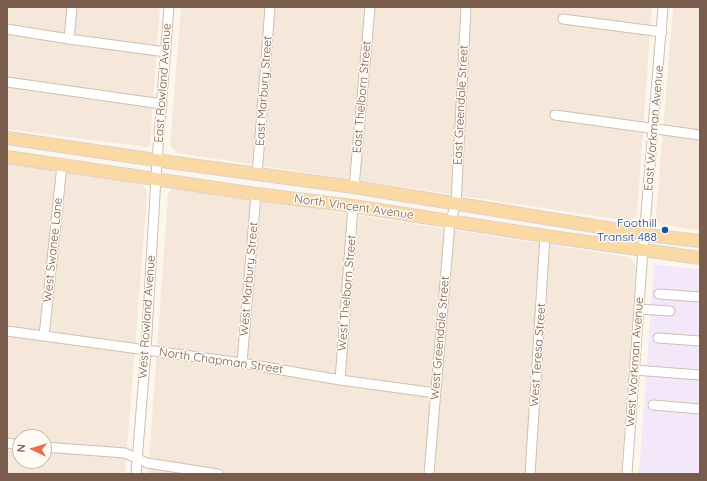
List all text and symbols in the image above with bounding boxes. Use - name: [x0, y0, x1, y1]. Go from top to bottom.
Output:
- street label: East Rowland Avenue: [152, 23, 174, 143]
- street label: East Marbury Street: [253, 35, 275, 147]
- street label: East Thelborn Street: [350, 40, 374, 154]
- street label: East Greendale Street: [451, 45, 471, 165]
- street label: East Workman Avenue: [641, 64, 667, 192]
- street label: North Vincent Avenue: [293, 191, 415, 223]
- street label: West Swanee Lane: [40, 197, 66, 303]
- place label: Foothill Transit 488: [597, 216, 657, 244]
- street label: West Marbury Street: [237, 221, 261, 337]
- marker: Foothill Transit 488: [660, 225, 670, 235]
- street label: West Thelborn Street: [335, 234, 359, 352]
- street label: West Rowland Avenue: [135, 255, 159, 379]
- street label: West Greendale Street: [427, 275, 453, 401]
- street label: West Workman Avenue: [623, 296, 647, 428]
- street label: West Teresa Street: [527, 303, 549, 407]
- street label: North Chapman Street: [158, 345, 284, 377]
- north arrow: [12, 429, 52, 469]
- text: N: [14, 444, 28, 453]

